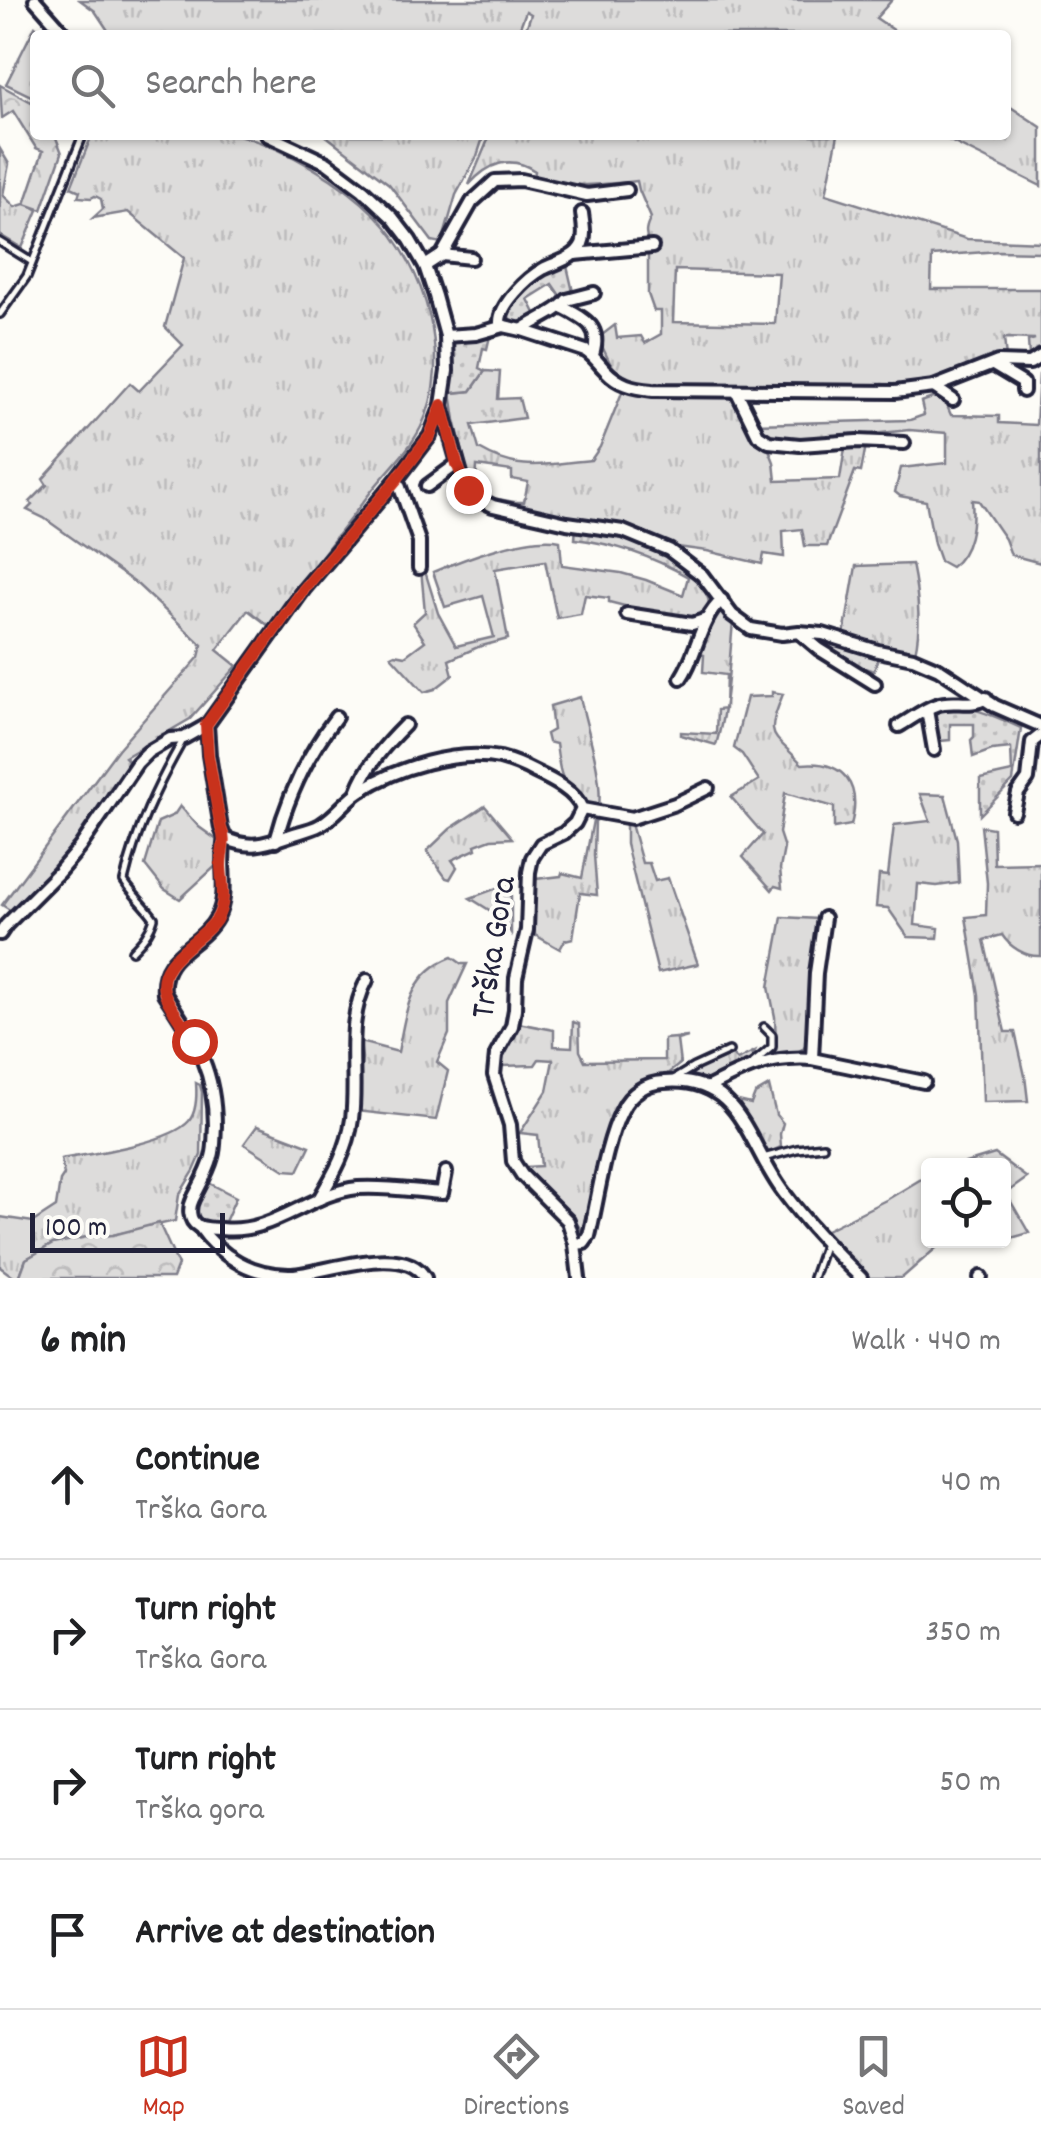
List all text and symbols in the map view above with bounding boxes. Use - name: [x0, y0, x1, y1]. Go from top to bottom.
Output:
- search box: [30, 30, 1011, 140]
- icon: search: [65, 58, 120, 113]
- text: Search here: [145, 58, 317, 113]
- route end: [446, 468, 492, 514]
- street label: Trška Gora: [460, 872, 532, 1023]
- route start: [172, 1019, 218, 1065]
- map controls: [921, 1158, 1011, 1248]
- button: locate: [921, 1158, 1011, 1248]
- scale bar: [30, 1208, 225, 1252]
- text: 100 m: [45, 1210, 107, 1250]
- text: 6 min: [40, 1313, 126, 1373]
- text: Walk · 440 m: [852, 1320, 1001, 1366]
- text: Continue: [135, 1434, 260, 1489]
- icon: ahead: [40, 1457, 95, 1512]
- text: 40 m: [941, 1461, 1001, 1507]
- text: Trška Gora: [135, 1489, 266, 1535]
- text: Turn right: [135, 1584, 276, 1639]
- icon: right: [40, 1607, 95, 1662]
- text: 350 m: [925, 1611, 1001, 1657]
- text: Trška Gora: [135, 1639, 266, 1685]
- text: Turn right: [135, 1734, 276, 1789]
- icon: right: [40, 1757, 95, 1812]
- text: 50 m: [939, 1761, 1001, 1807]
- text: Trška gora: [135, 1789, 264, 1835]
- icon: arrive: [40, 1907, 95, 1962]
- text: Arrive at destination: [135, 1907, 435, 1962]
- tab: Map: [136, 2029, 191, 2129]
- tab: Directions: [464, 2029, 570, 2129]
- tab: Saved: [842, 2029, 905, 2129]

